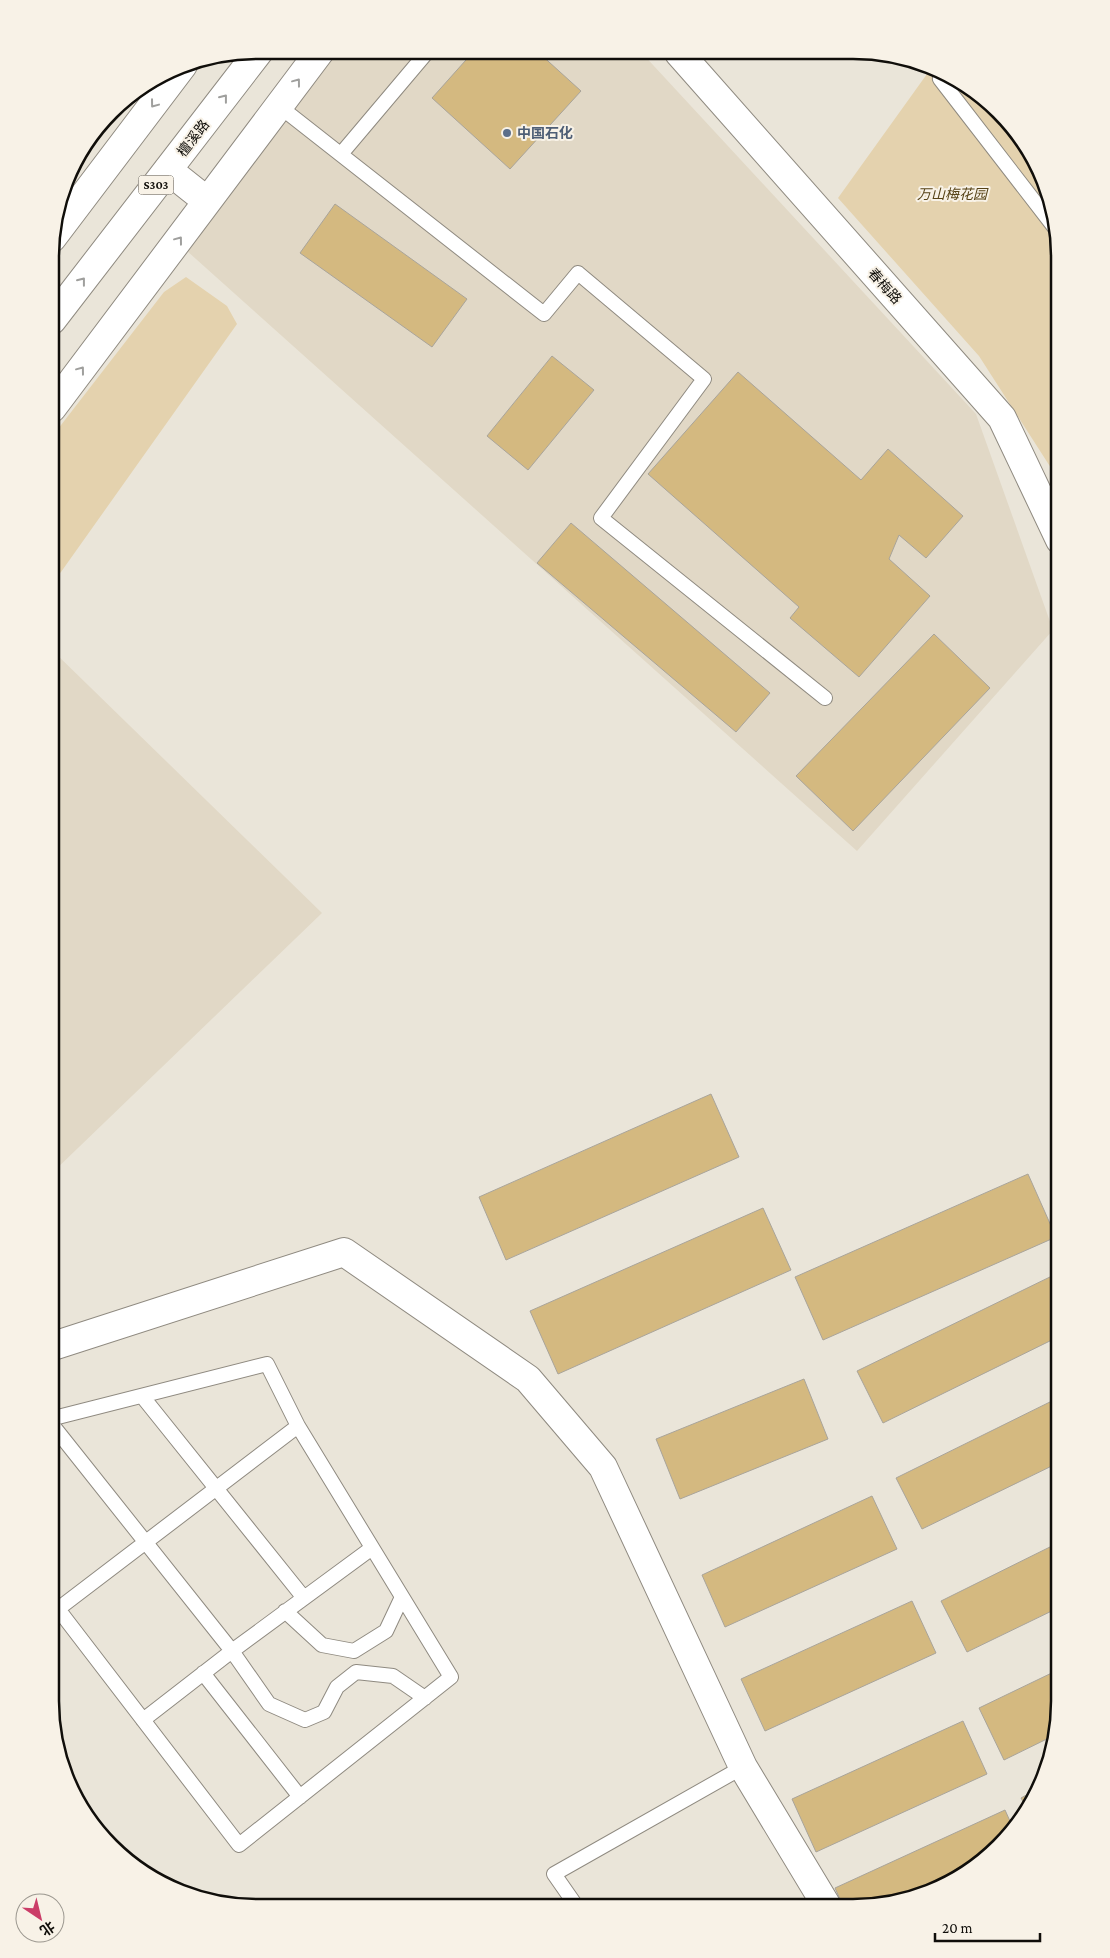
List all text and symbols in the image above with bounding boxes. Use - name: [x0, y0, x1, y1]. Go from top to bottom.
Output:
- one-way arrow: [292, 79, 300, 88]
- one-way arrow: [219, 95, 227, 104]
- one-way arrow: [151, 98, 159, 107]
- street label: 檀溪路: [174, 117, 212, 159]
- place label: 中国石化: [517, 125, 573, 141]
- marker: 中国石化: [501, 127, 513, 139]
- road number: S303: [138, 176, 174, 194]
- park label: 万山梅花园: [917, 186, 989, 202]
- one-way arrow: [173, 237, 181, 246]
- street label: 春梅路: [865, 265, 905, 307]
- one-way arrow: [76, 278, 84, 287]
- one-way arrow: [75, 366, 84, 376]
- north arrow: [15, 1893, 65, 1943]
- scale bar: [935, 1910, 1040, 1942]
- text: 北: [37, 1918, 58, 1939]
- text: 20 m: [942, 1920, 973, 1936]

